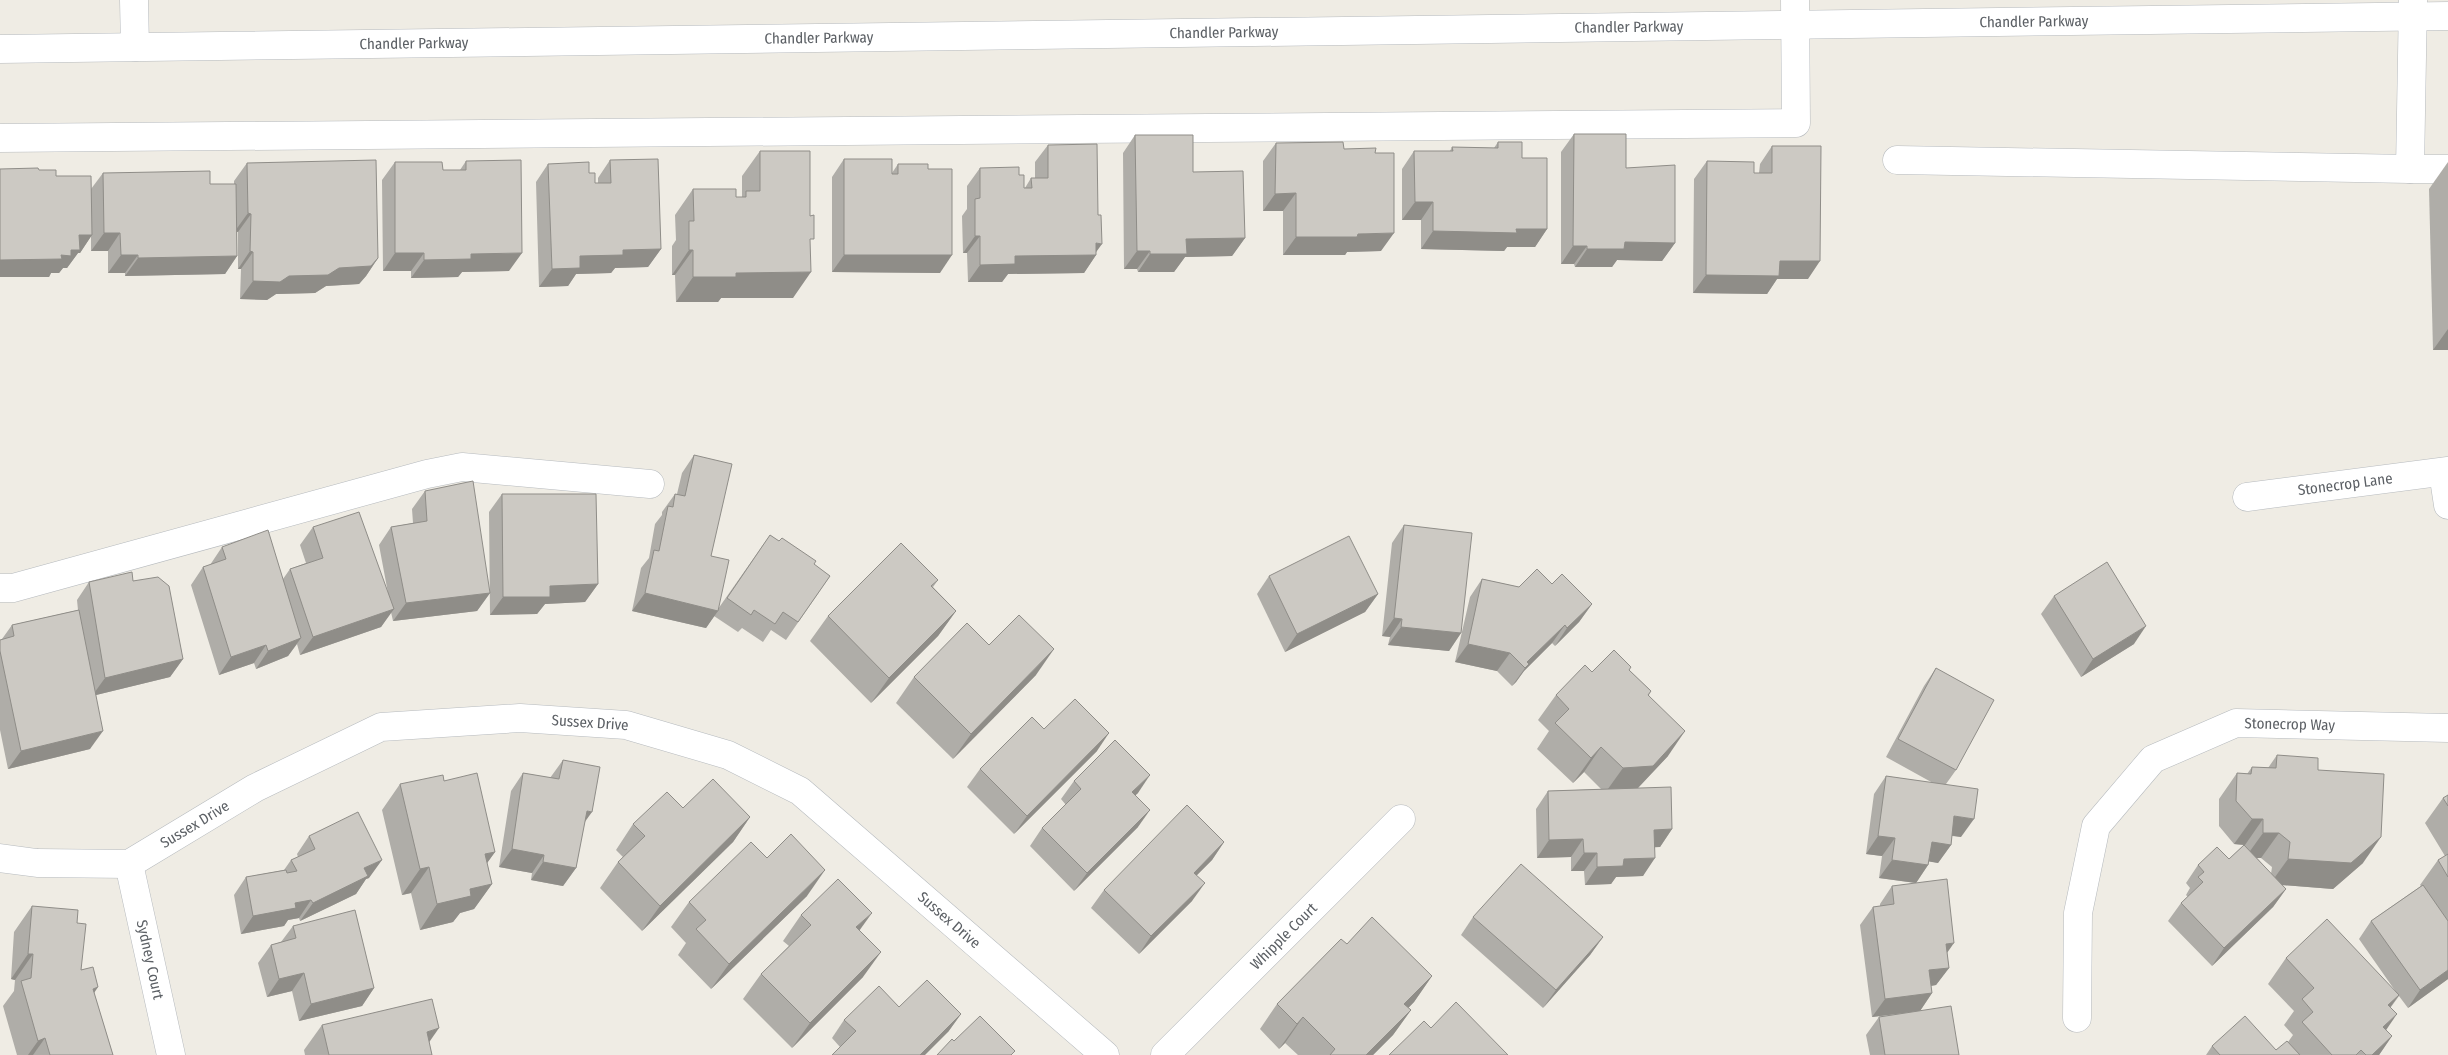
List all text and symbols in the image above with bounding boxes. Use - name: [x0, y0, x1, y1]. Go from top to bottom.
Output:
- street label: Chandler Parkway: [1979, 12, 2089, 31]
- street label: Chandler Parkway: [1574, 17, 1684, 37]
- street label: Chandler Parkway: [1169, 23, 1279, 42]
- street label: Chandler Parkway: [764, 28, 874, 48]
- street label: Chandler Parkway: [359, 34, 469, 53]
- street label: Stonecrop Lane: [2297, 469, 2394, 499]
- street label: Sussex Drive: [551, 711, 629, 734]
- street label: Stonecrop Way: [2244, 714, 2336, 734]
- street label: Sussex Drive: [157, 797, 232, 852]
- street label: Sussex Drive: [914, 888, 984, 952]
- street label: Whipple Court: [1247, 899, 1321, 973]
- street label: Sydney Court: [133, 918, 168, 1001]

